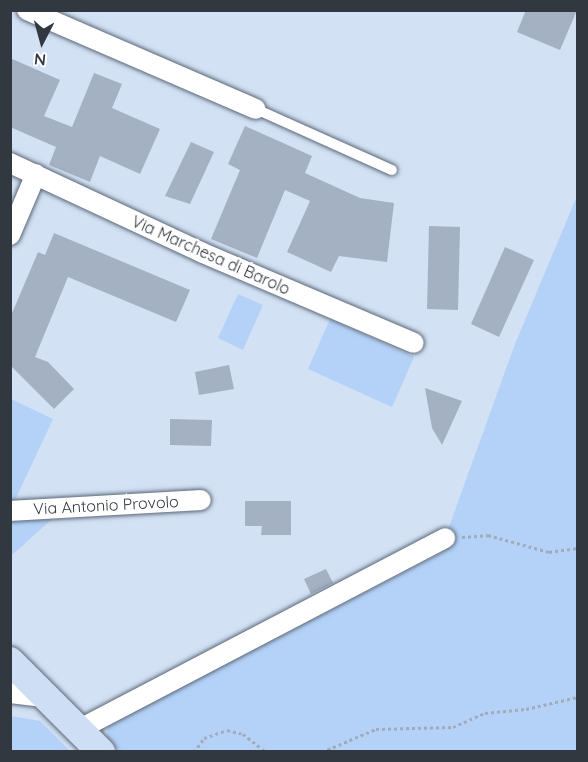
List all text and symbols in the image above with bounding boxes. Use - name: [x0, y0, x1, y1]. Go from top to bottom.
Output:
- north arrow: [12, 12, 72, 72]
- text: N: [33, 49, 47, 70]
- street label: Via Marchesa di Barolo: [129, 211, 293, 299]
- street label: Via Antonio Provolo: [33, 492, 179, 518]

